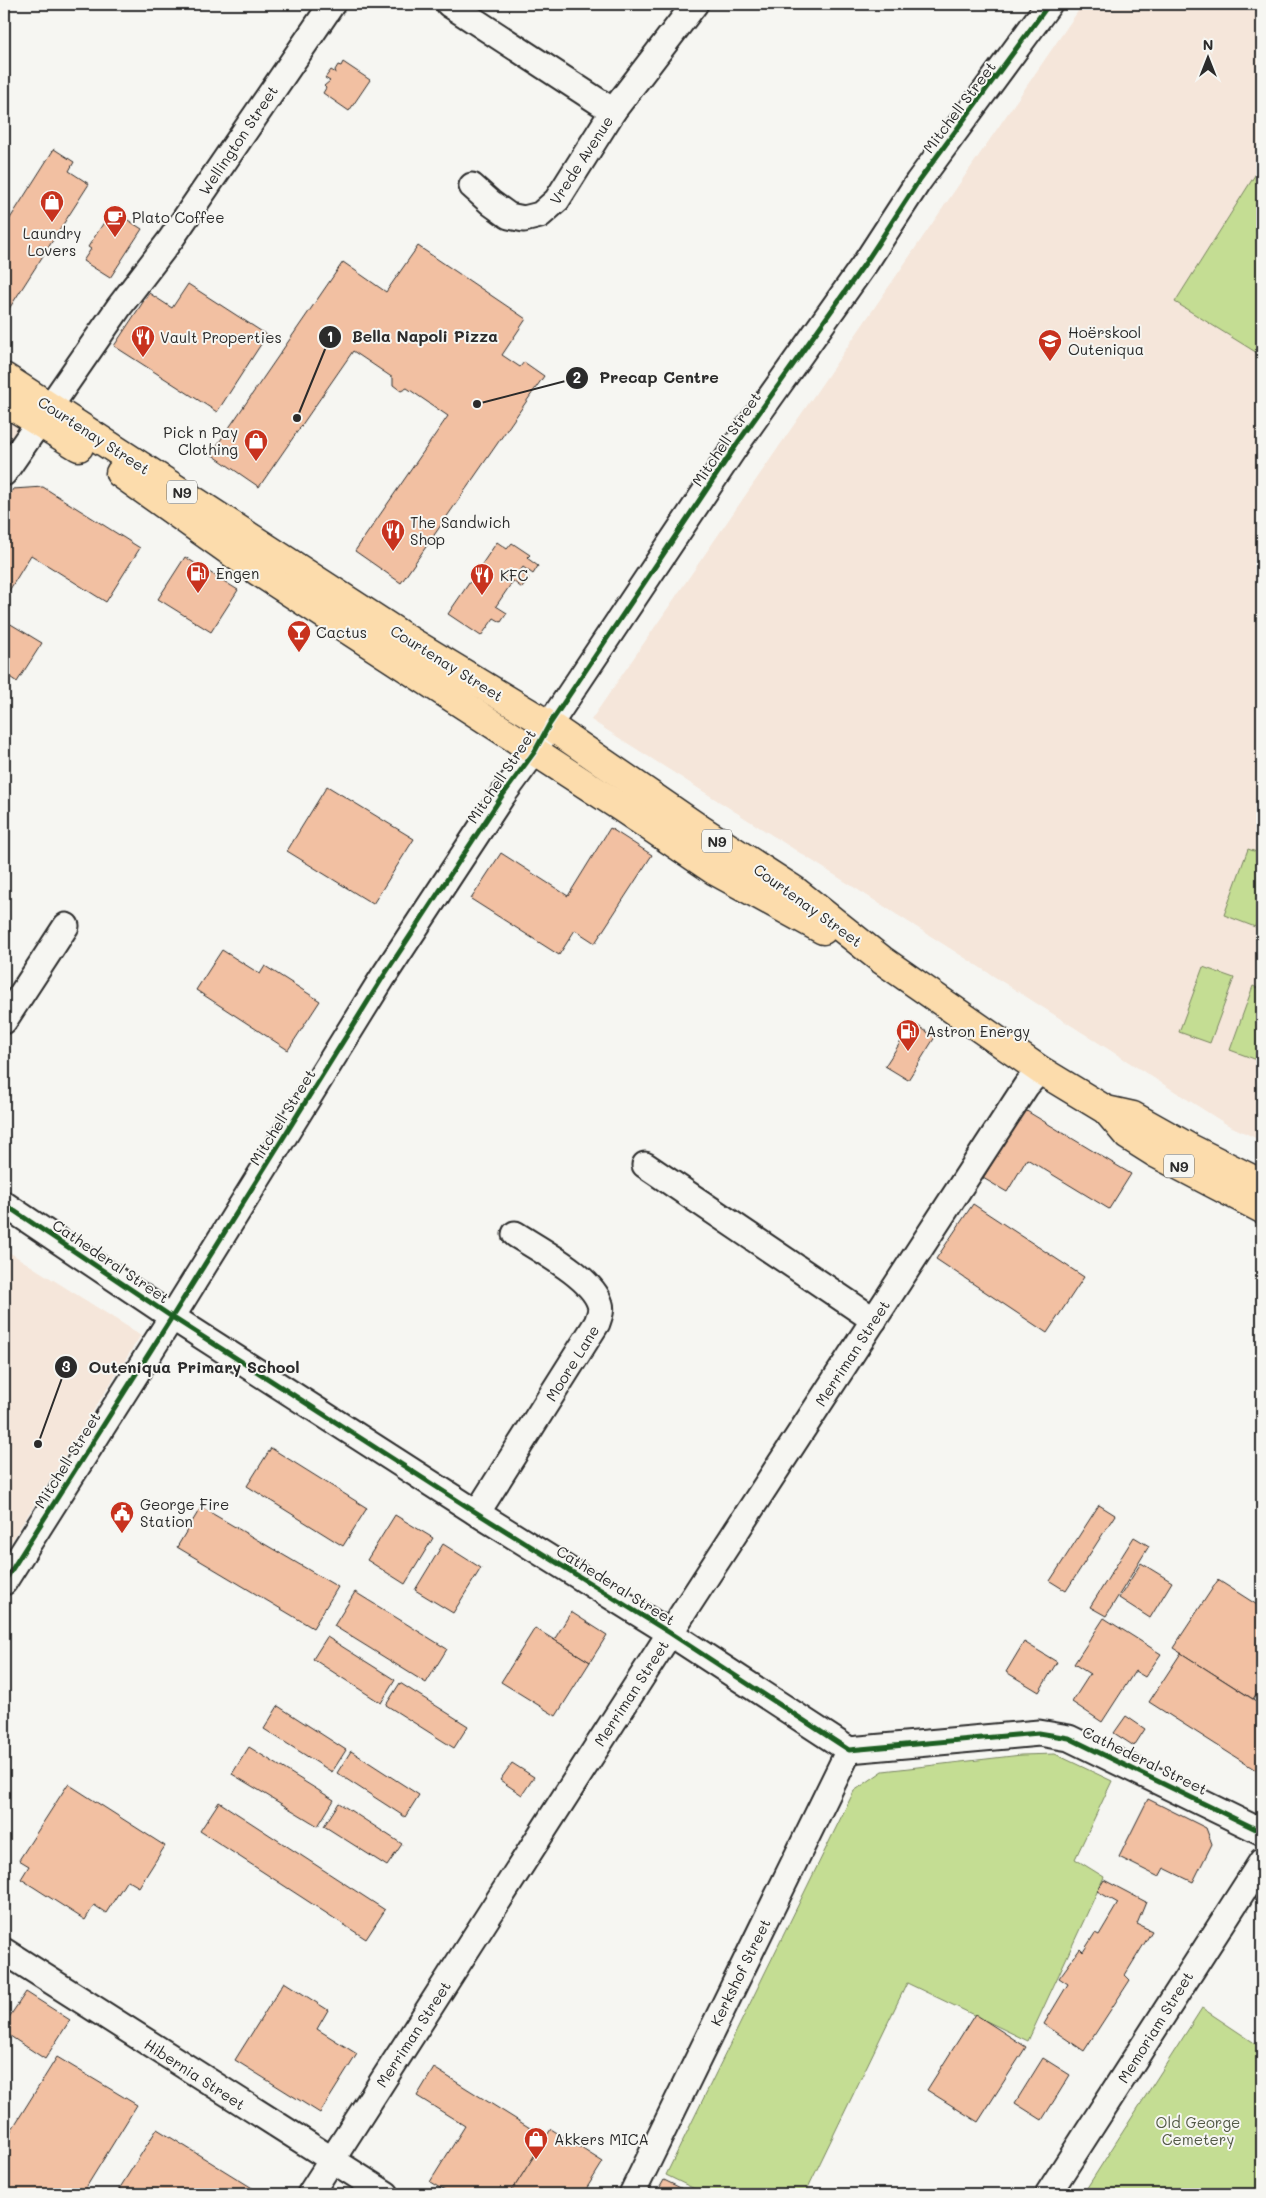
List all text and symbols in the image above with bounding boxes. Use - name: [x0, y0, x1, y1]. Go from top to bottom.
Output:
- north arrow: [1184, 32, 1234, 82]
- text: N: [1203, 35, 1213, 54]
- street label: Mitchell Street: [918, 57, 1000, 157]
- street label: Wellington Street: [194, 81, 282, 199]
- street label: Vrede Avenue: [545, 112, 617, 208]
- shop icon: Laundry Lovers: [39, 189, 65, 223]
- cafe icon: Plato Coffee: [102, 204, 128, 238]
- place label: Plato Coffee: [132, 207, 224, 227]
- place label: Laundry Lovers: [23, 223, 81, 260]
- callout: Bella Napoli Pizza: [317, 321, 508, 352]
- place label: Hoërskool Outeniqua: [1068, 322, 1144, 359]
- restaurant icon: Vault Properties: [130, 324, 156, 358]
- text: Bella Napoli Pizza: [352, 325, 498, 346]
- text: 1: [327, 326, 333, 346]
- place label: Vault Properties: [160, 327, 282, 347]
- school or university icon: Hoërskool Outeniqua: [1037, 328, 1063, 362]
- callout: Precap Centre: [565, 362, 729, 393]
- text: Precap Centre: [599, 366, 719, 387]
- text: 2: [573, 367, 581, 387]
- street label: Mitchell Street: [687, 388, 765, 490]
- street label: Courtenay Street: [34, 391, 154, 479]
- place label: Pick n Pay Clothing: [163, 422, 238, 459]
- shop icon: Pick n Pay Clothing: [243, 428, 269, 462]
- road number: N9: [167, 481, 197, 504]
- place label: The Sandwich Shop: [410, 512, 510, 549]
- restaurant icon: The Sandwich Shop: [380, 518, 406, 552]
- fuel station icon: Engen: [185, 560, 211, 594]
- restaurant icon: KFC: [469, 562, 495, 596]
- place label: Engen: [216, 563, 259, 583]
- place label: KFC: [500, 565, 528, 585]
- bar icon: Cactus: [286, 619, 312, 653]
- street label: Courtenay Street: [387, 620, 507, 706]
- place label: Cactus: [316, 622, 367, 642]
- street label: Mitchell Street: [462, 725, 540, 827]
- road number: N9: [702, 829, 732, 852]
- street label: Courtenay Street: [750, 859, 866, 951]
- fuel station icon: Astron Energy: [895, 1018, 921, 1052]
- place label: Astron Energy: [926, 1021, 1030, 1041]
- street label: Mitchell Street: [244, 1065, 320, 1169]
- road number: N9: [1164, 1154, 1194, 1178]
- street label: Cathederal Street: [49, 1215, 173, 1307]
- street label: Merriman Street: [810, 1296, 894, 1410]
- street label: Moore Lane: [541, 1321, 603, 1405]
- callout: Outeniqua Primary School: [54, 1351, 310, 1382]
- text: 3: [61, 1356, 71, 1376]
- text: Outeniqua Primary School: [88, 1356, 300, 1377]
- street label: Mitchell Street: [29, 1408, 105, 1512]
- place label: George Fire Station: [140, 1494, 229, 1531]
- public building icon: George Fire Station: [109, 1500, 135, 1534]
- street label: Cathederal Street: [553, 1540, 679, 1630]
- street label: Merriman Street: [589, 1636, 673, 1750]
- street label: Cathederal Street: [1079, 1721, 1211, 1799]
- street label: Kerkshof Street: [705, 1915, 775, 2029]
- street label: Memoriam Street: [1113, 1967, 1197, 2087]
- street label: Merriman Street: [371, 1977, 455, 2091]
- street label: Hibernia Street: [141, 2034, 249, 2114]
- park label: Old George Cemetery: [1156, 2112, 1240, 2149]
- shop icon: Akkers MICA: [523, 2126, 549, 2160]
- place label: Akkers MICA: [554, 2129, 649, 2149]

